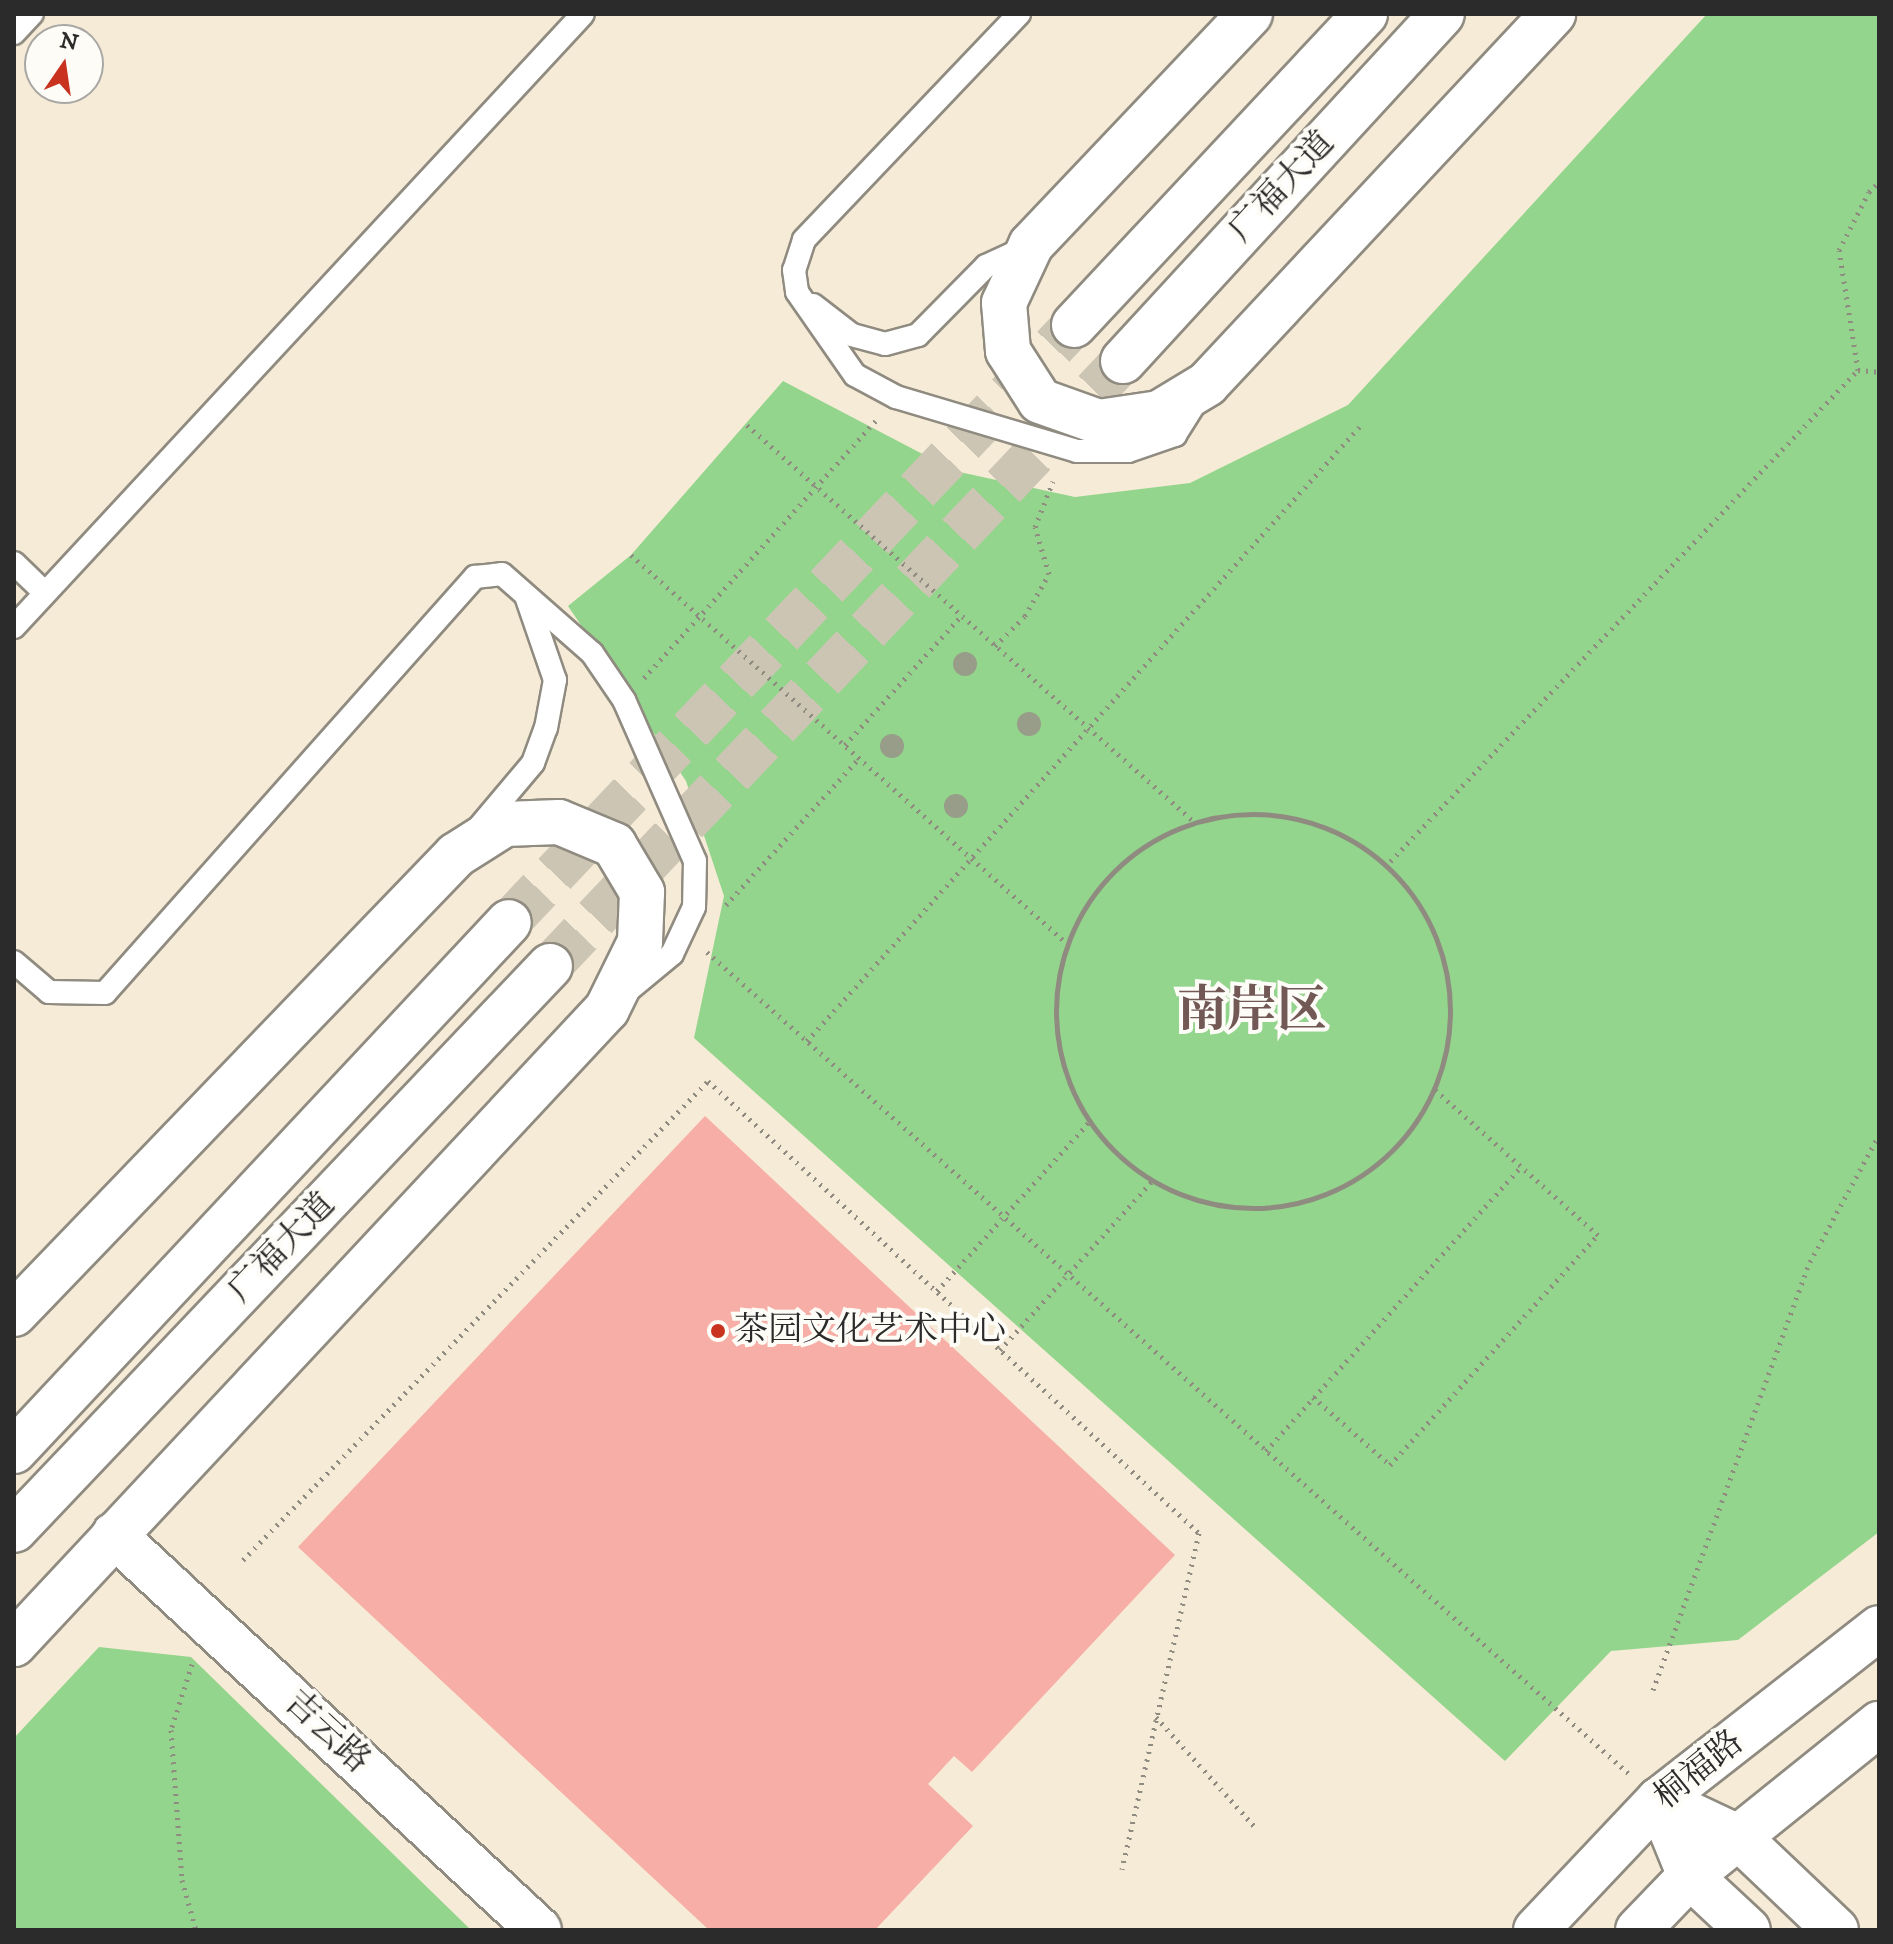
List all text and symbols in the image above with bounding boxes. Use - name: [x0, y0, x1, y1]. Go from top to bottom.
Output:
- north arrow: [24, 24, 104, 104]
- text: N: [57, 27, 81, 57]
- street label: 广福大道: [1221, 123, 1343, 251]
- district label: 南岸区: [1177, 982, 1327, 1042]
- street label: 广福大道: [220, 1185, 344, 1311]
- place label: 茶园文化艺术中心: [734, 1311, 1006, 1351]
- marker: 茶园文化艺术中心: [709, 1322, 727, 1340]
- street label: 吉云路: [276, 1682, 378, 1782]
- street label: 桐福路: [1647, 1722, 1751, 1818]

